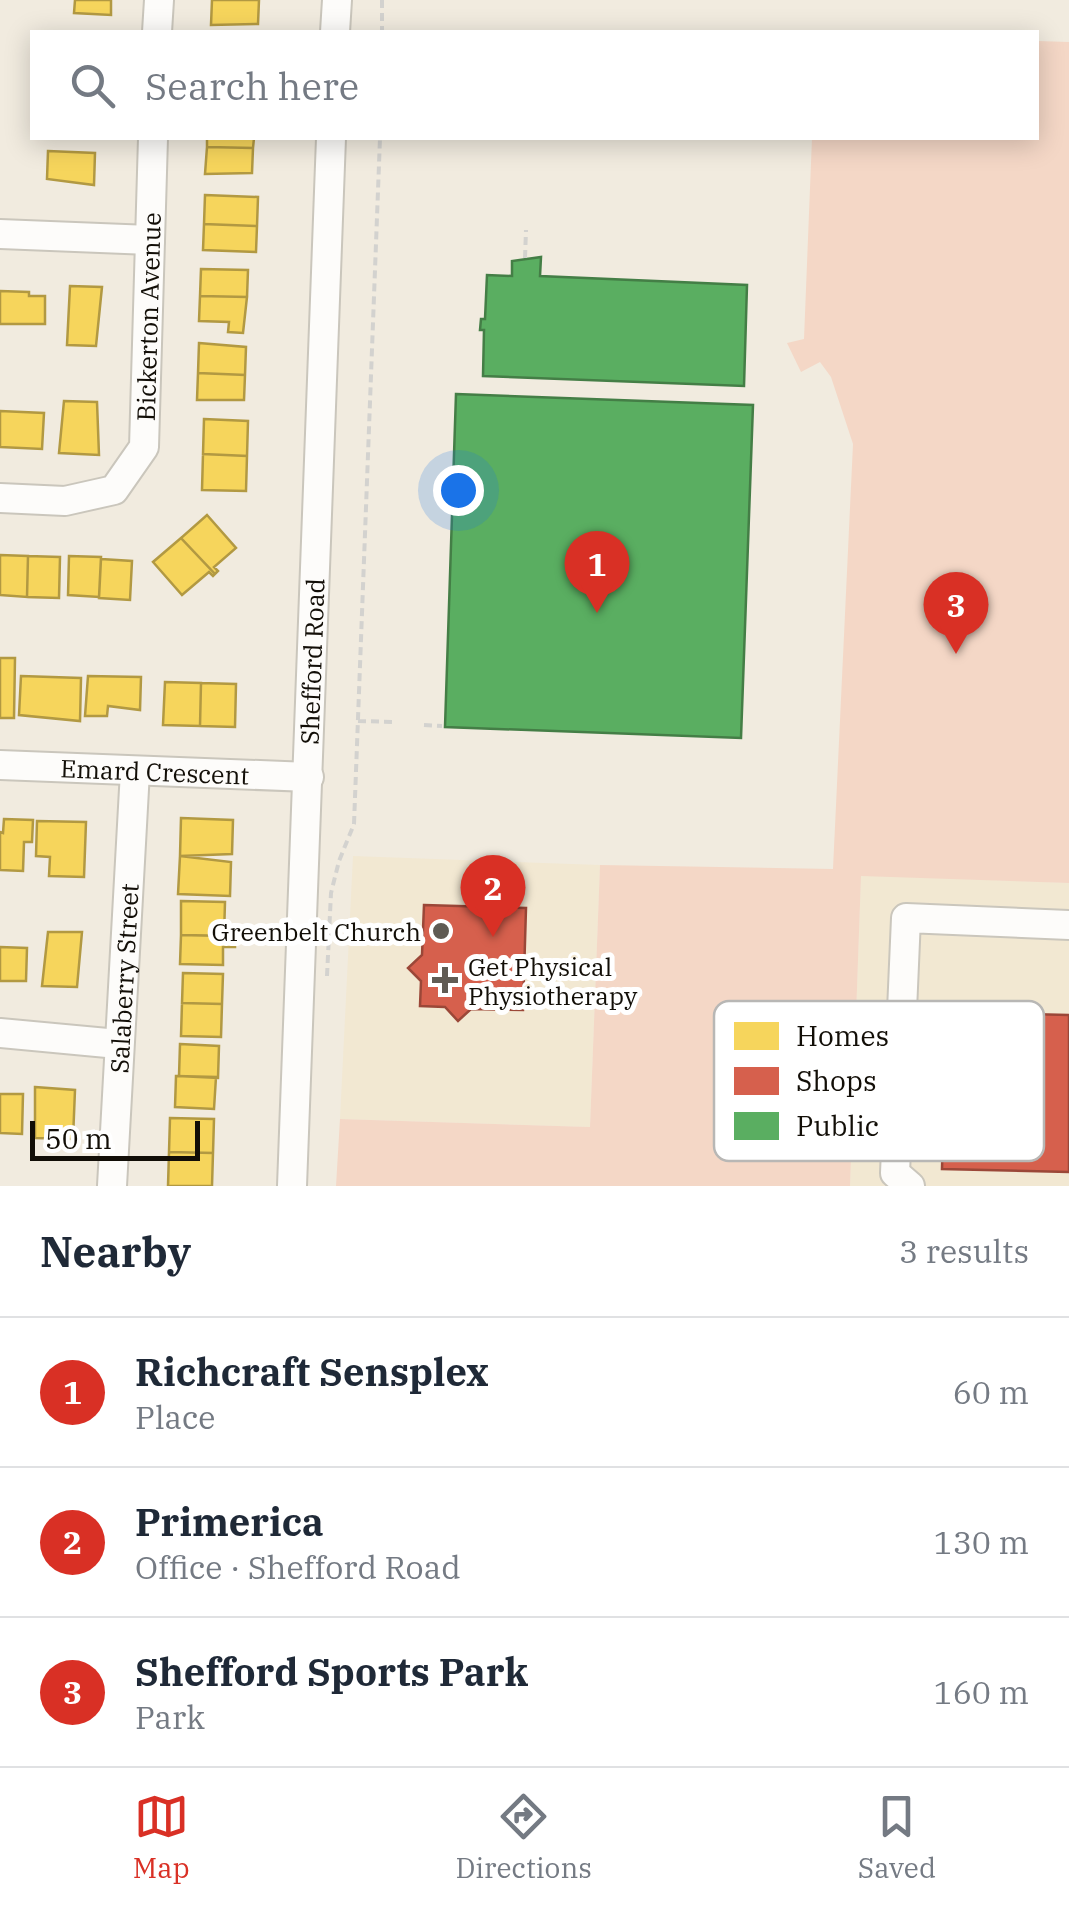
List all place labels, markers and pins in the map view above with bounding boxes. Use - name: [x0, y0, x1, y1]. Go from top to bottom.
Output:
- pin: 1: [564, 530, 630, 613]
- pin: 3: [924, 572, 988, 654]
- pin: 2: [460, 854, 526, 937]
- place label: Greenbelt Church: [212, 915, 421, 948]
- marker: Greenbelt Church: [430, 920, 452, 942]
- place label: Get Physical Physiotherapy: [468, 950, 638, 1012]
- marker: Get Physical Physiotherapy: [432, 967, 458, 993]

